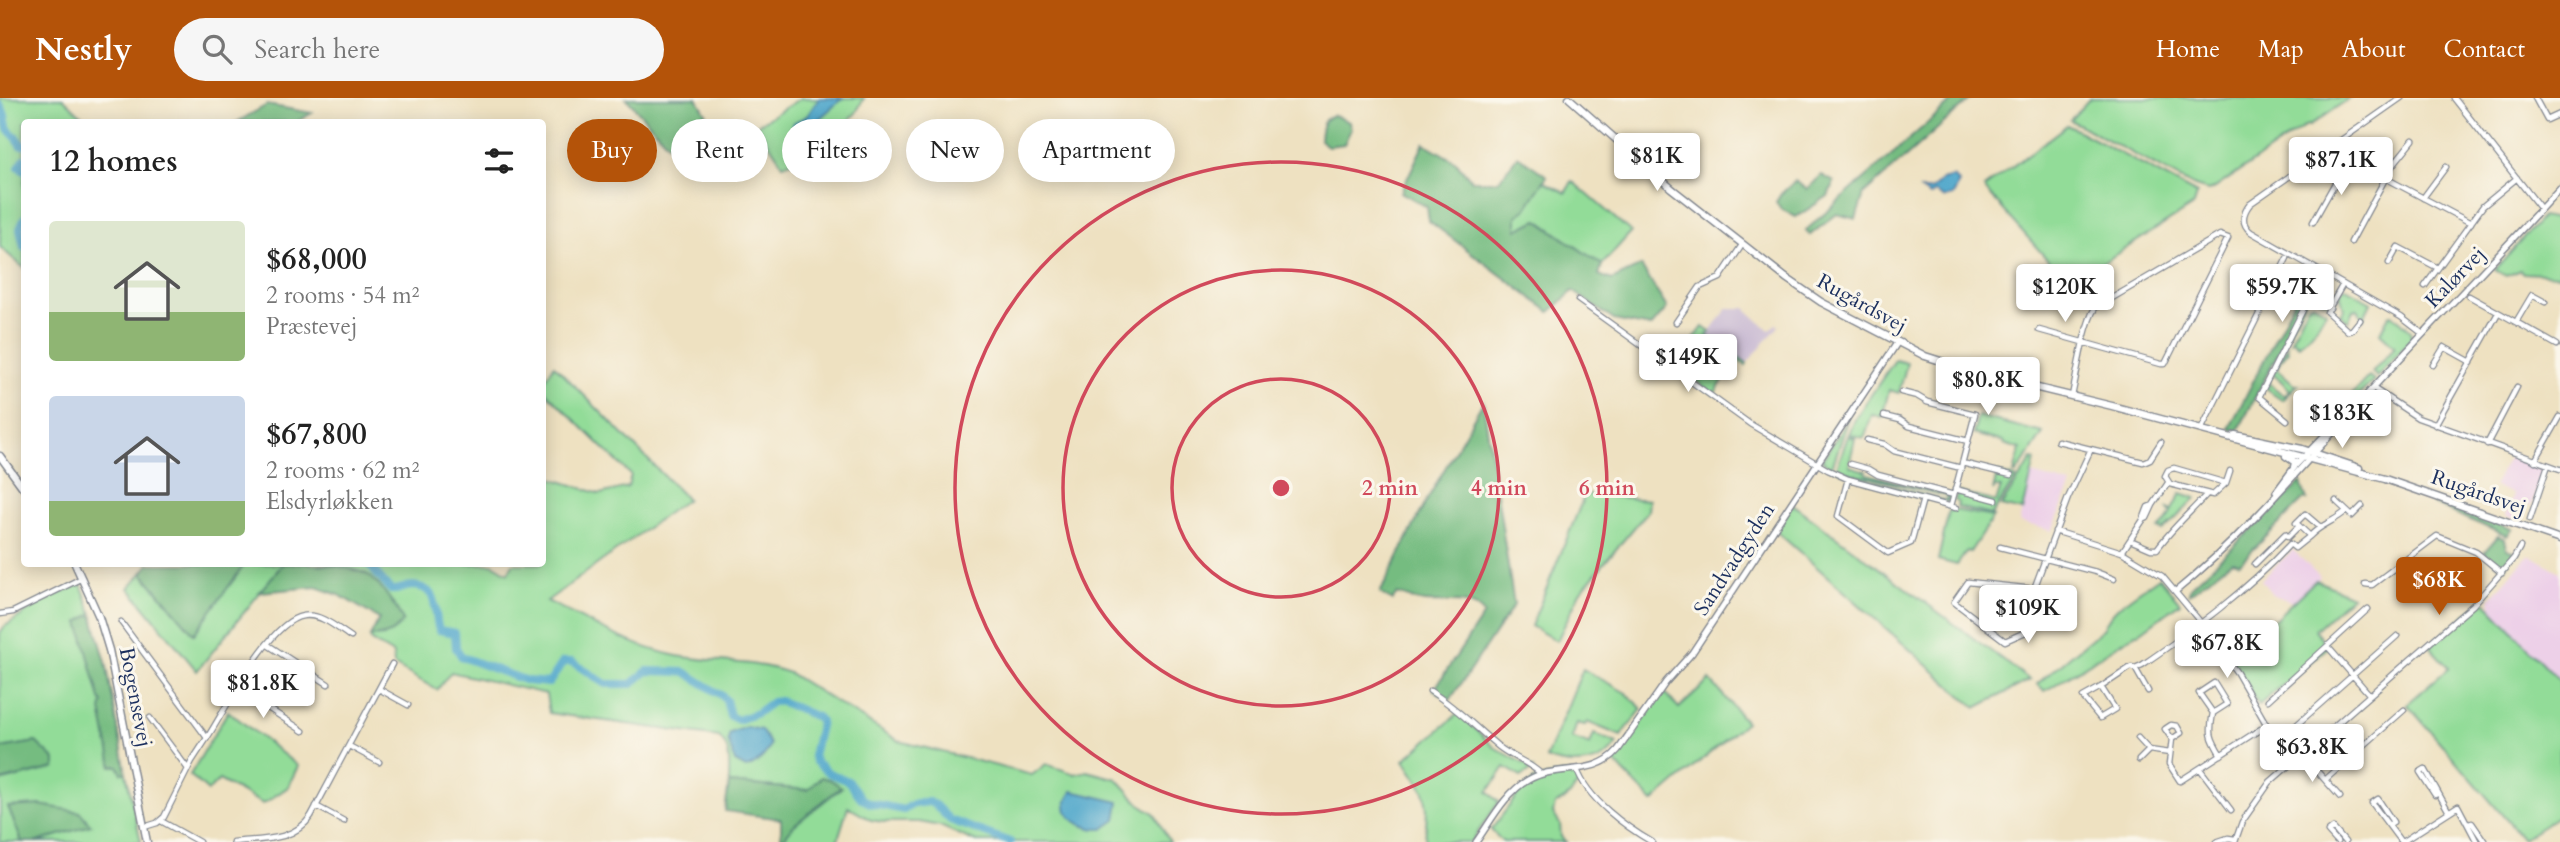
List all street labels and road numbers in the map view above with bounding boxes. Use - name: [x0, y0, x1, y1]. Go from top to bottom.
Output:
- street label: Kalørvej: [2419, 240, 2492, 315]
- street label: Rugårdsvej: [1811, 267, 1912, 340]
- street label: Rugårdsvej: [2427, 463, 2530, 522]
- street label: Sandvadgyden: [1687, 497, 1782, 621]
- street label: Bogensevej: [112, 645, 159, 750]

